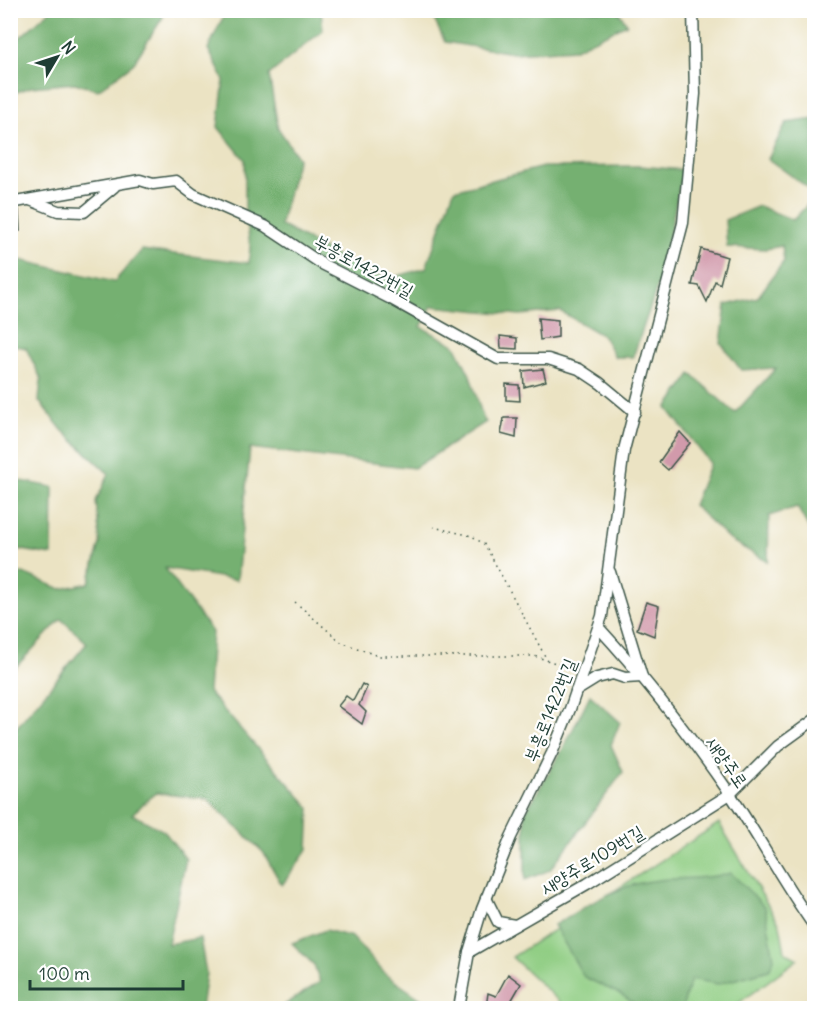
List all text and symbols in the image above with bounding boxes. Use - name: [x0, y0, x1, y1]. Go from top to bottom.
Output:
- north arrow: [27, 27, 87, 87]
- text: N: [57, 37, 80, 58]
- street label: 부흥로1422번길: [310, 229, 418, 303]
- street label: 부흥로1422번길: [519, 654, 581, 765]
- street label: 새양주로: [701, 732, 753, 792]
- street label: 새양주로109번길: [536, 820, 648, 900]
- scale bar: [30, 953, 183, 991]
- text: 100 m: [39, 962, 90, 985]

